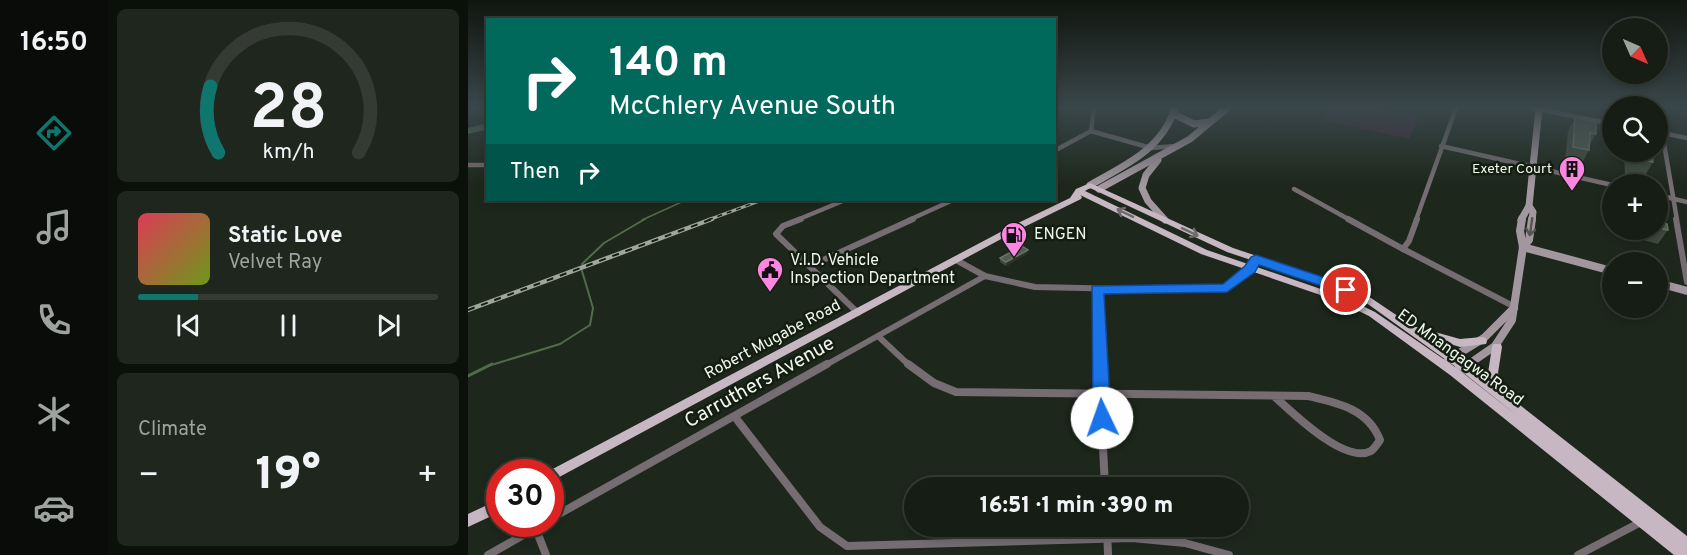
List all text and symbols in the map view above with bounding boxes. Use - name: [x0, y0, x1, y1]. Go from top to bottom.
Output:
- north arrow: [1602, 18, 1668, 84]
- map controls: [1602, 18, 1668, 318]
- text: 16:50: [20, 26, 88, 60]
- text: 140 m: [609, 38, 728, 91]
- icon: right: [510, 42, 588, 120]
- text: 28: [249, 72, 327, 151]
- text: McChlery Avenue South: [609, 90, 896, 124]
- button: search: [1602, 96, 1668, 162]
- icon: directions: [33, 112, 75, 154]
- text: km/h: [262, 139, 314, 166]
- building icon: Exeter Court: [1557, 154, 1587, 192]
- icon: right: [572, 156, 605, 189]
- text: Then: [510, 159, 560, 186]
- place label: Exeter Court: [1472, 161, 1552, 178]
- button: +: [1602, 174, 1668, 240]
- icon: music: [33, 206, 75, 248]
- one-way arrow: [1116, 207, 1134, 219]
- one-way arrow: [1526, 217, 1537, 237]
- fuel station icon: ENGEN: [999, 220, 1029, 258]
- text: Static Love: [228, 223, 342, 250]
- place label: ENGEN: [1034, 225, 1087, 245]
- one-way arrow: [1180, 226, 1198, 238]
- text: Velvet Ray: [228, 250, 322, 276]
- place label: V.I.D. Vehicle Inspection Department: [790, 251, 955, 289]
- button: −: [1602, 252, 1668, 318]
- public building icon: V.I.D. Vehicle Inspection Department: [755, 255, 785, 293]
- pin: [1320, 264, 1371, 315]
- icon: arrive: [1329, 273, 1362, 306]
- street label: Robert Mugabe Road: [701, 296, 845, 384]
- icon: phone: [33, 299, 75, 341]
- street label: ED Mnangagwa Road: [1393, 305, 1527, 411]
- icon: previous: [172, 309, 205, 342]
- icon: pause: [272, 309, 305, 342]
- icon: next: [372, 309, 405, 342]
- street label: Carruthers Avenue: [680, 331, 840, 435]
- position arrow: [1070, 386, 1134, 450]
- icon: climate: [33, 393, 75, 435]
- text: Climate: [138, 417, 207, 443]
- text: 19°: [255, 448, 321, 505]
- text: −: [138, 456, 159, 498]
- text: +: [417, 456, 438, 498]
- speed limit sign: 30: [486, 459, 564, 537]
- icon: car: [33, 487, 75, 529]
- text: 16:51 · 1 min · 390 m: [980, 493, 1173, 520]

